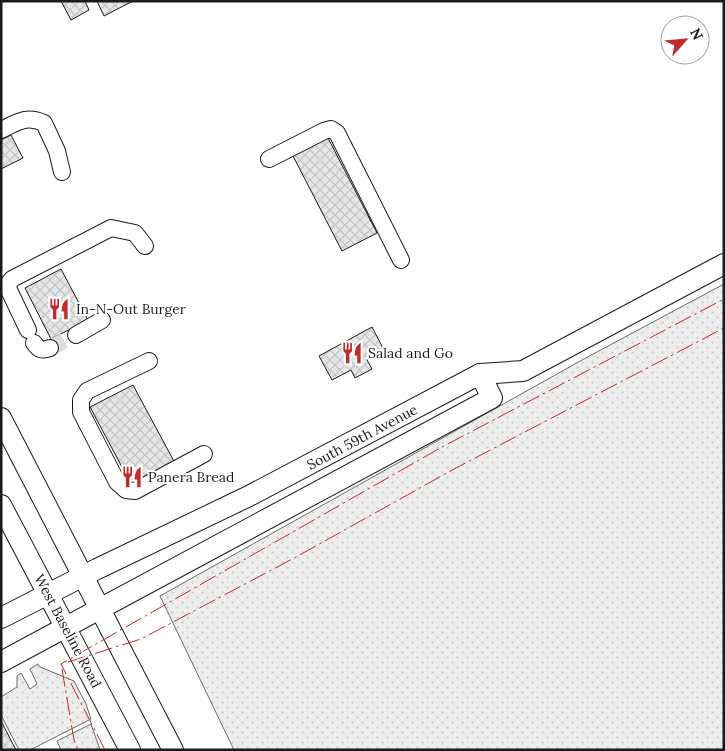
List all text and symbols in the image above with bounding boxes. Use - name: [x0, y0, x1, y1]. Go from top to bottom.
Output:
- north arrow: [660, 15, 710, 65]
- text: N: [686, 25, 707, 43]
- restaurant icon: In-N-Out Burger: [46, 296, 72, 322]
- place label: In-N-Out Burger: [76, 300, 186, 318]
- restaurant icon: Salad and Go: [339, 340, 365, 366]
- place label: Salad and Go: [368, 344, 453, 362]
- street label: South 59th Avenue: [304, 400, 421, 474]
- restaurant icon: Panera Bread: [119, 464, 145, 490]
- place label: Panera Bread: [148, 468, 234, 486]
- street label: West Baseline Road: [30, 571, 106, 691]

